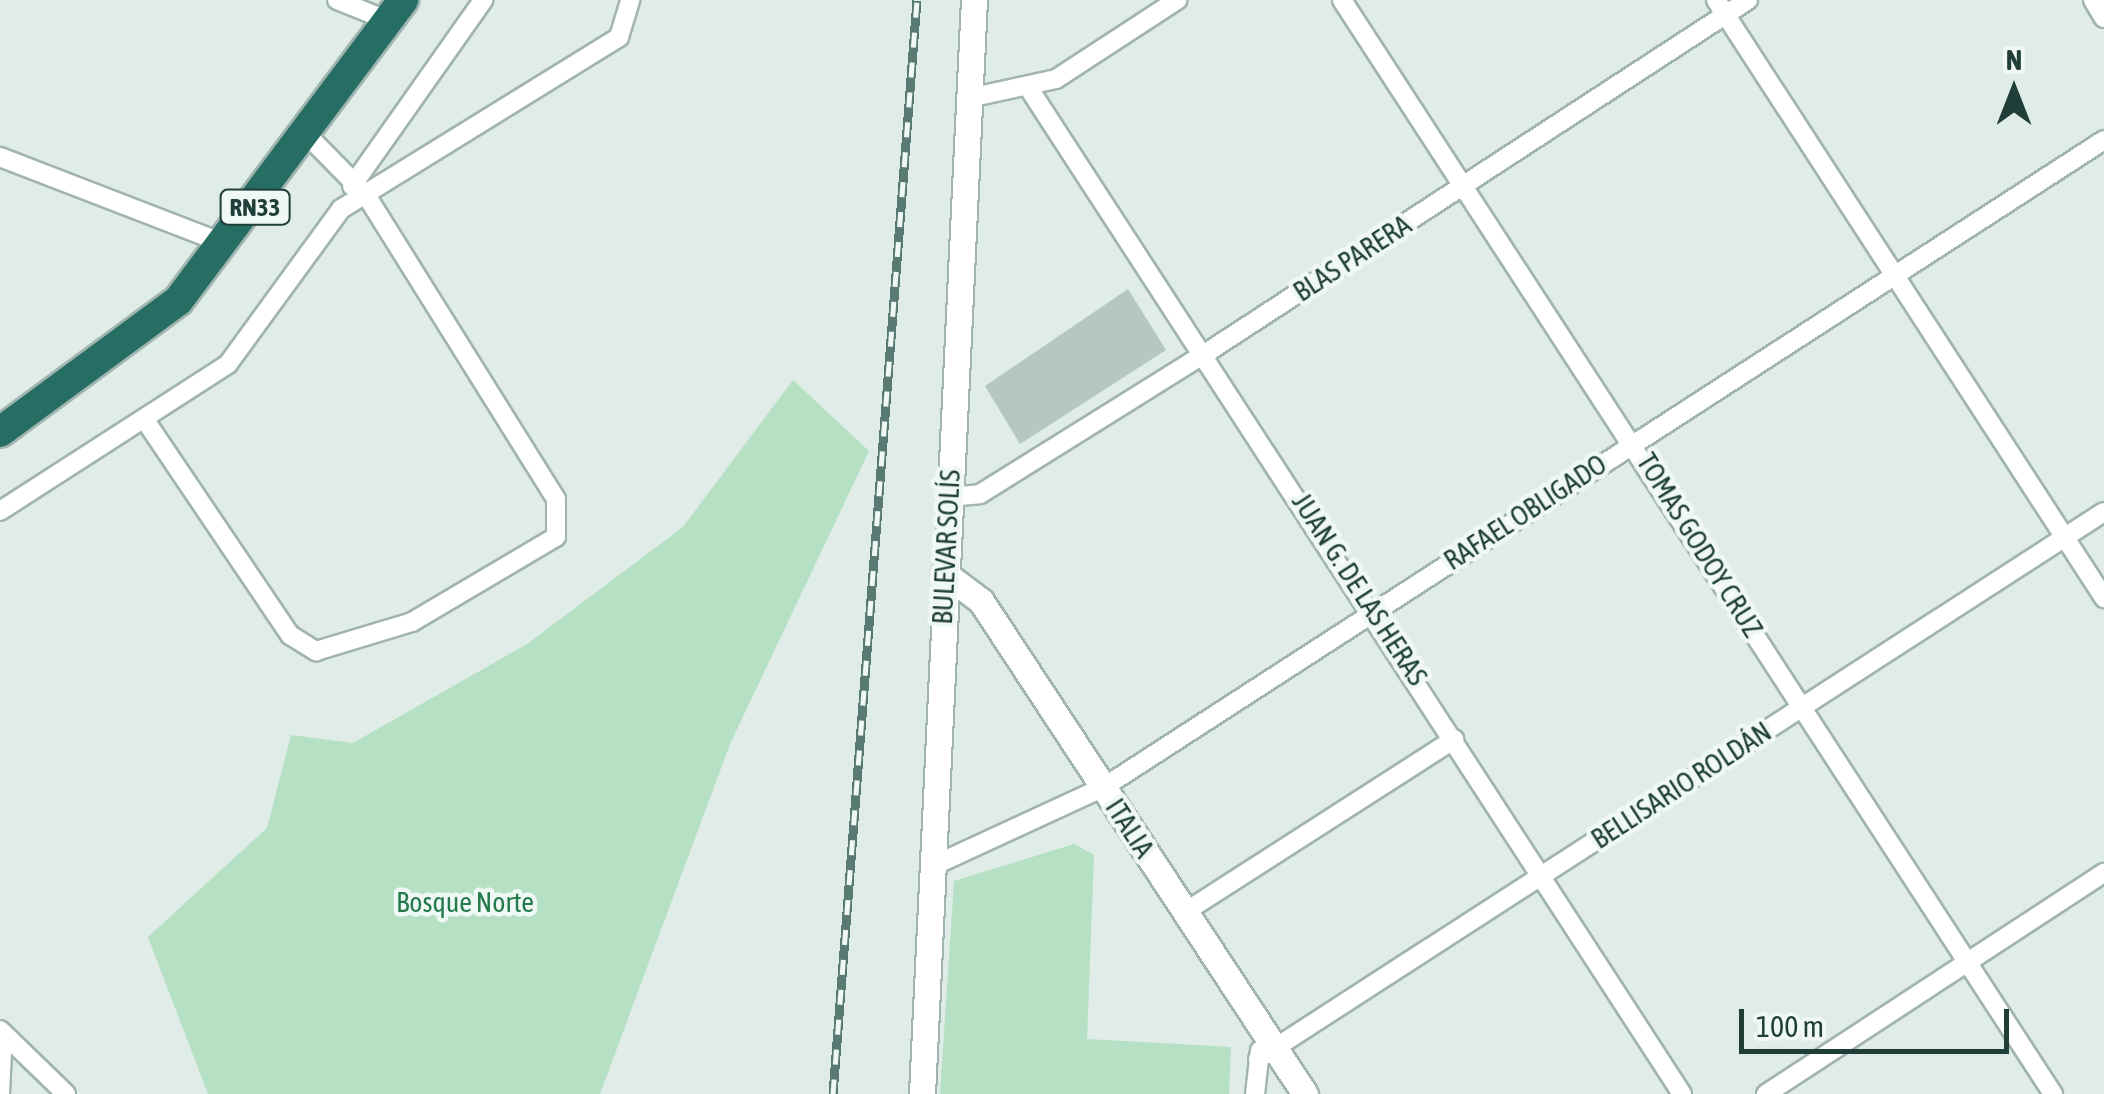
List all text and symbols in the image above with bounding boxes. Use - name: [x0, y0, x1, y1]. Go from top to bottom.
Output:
- north arrow: [1964, 40, 2064, 140]
- text: N: [2006, 44, 2022, 76]
- road number: RN33: [218, 187, 292, 227]
- street label: BLAS PARERA: [1287, 208, 1417, 308]
- street label: RAFAEL OBLIGADO: [1437, 447, 1613, 577]
- street label: TOMAS GODOY CRUZ: [1630, 447, 1770, 643]
- street label: BULEVAR SOLÍS: [925, 469, 967, 625]
- street label: JUAN G. DE LAS HERAS: [1285, 487, 1435, 691]
- street label: BELLISARIO ROLDÁN: [1585, 714, 1777, 856]
- street label: ITALIA: [1099, 792, 1161, 864]
- park label: Bosque Norte: [396, 885, 534, 919]
- scale bar: [1744, 989, 2014, 1051]
- text: 100 m: [1756, 1009, 1824, 1043]

